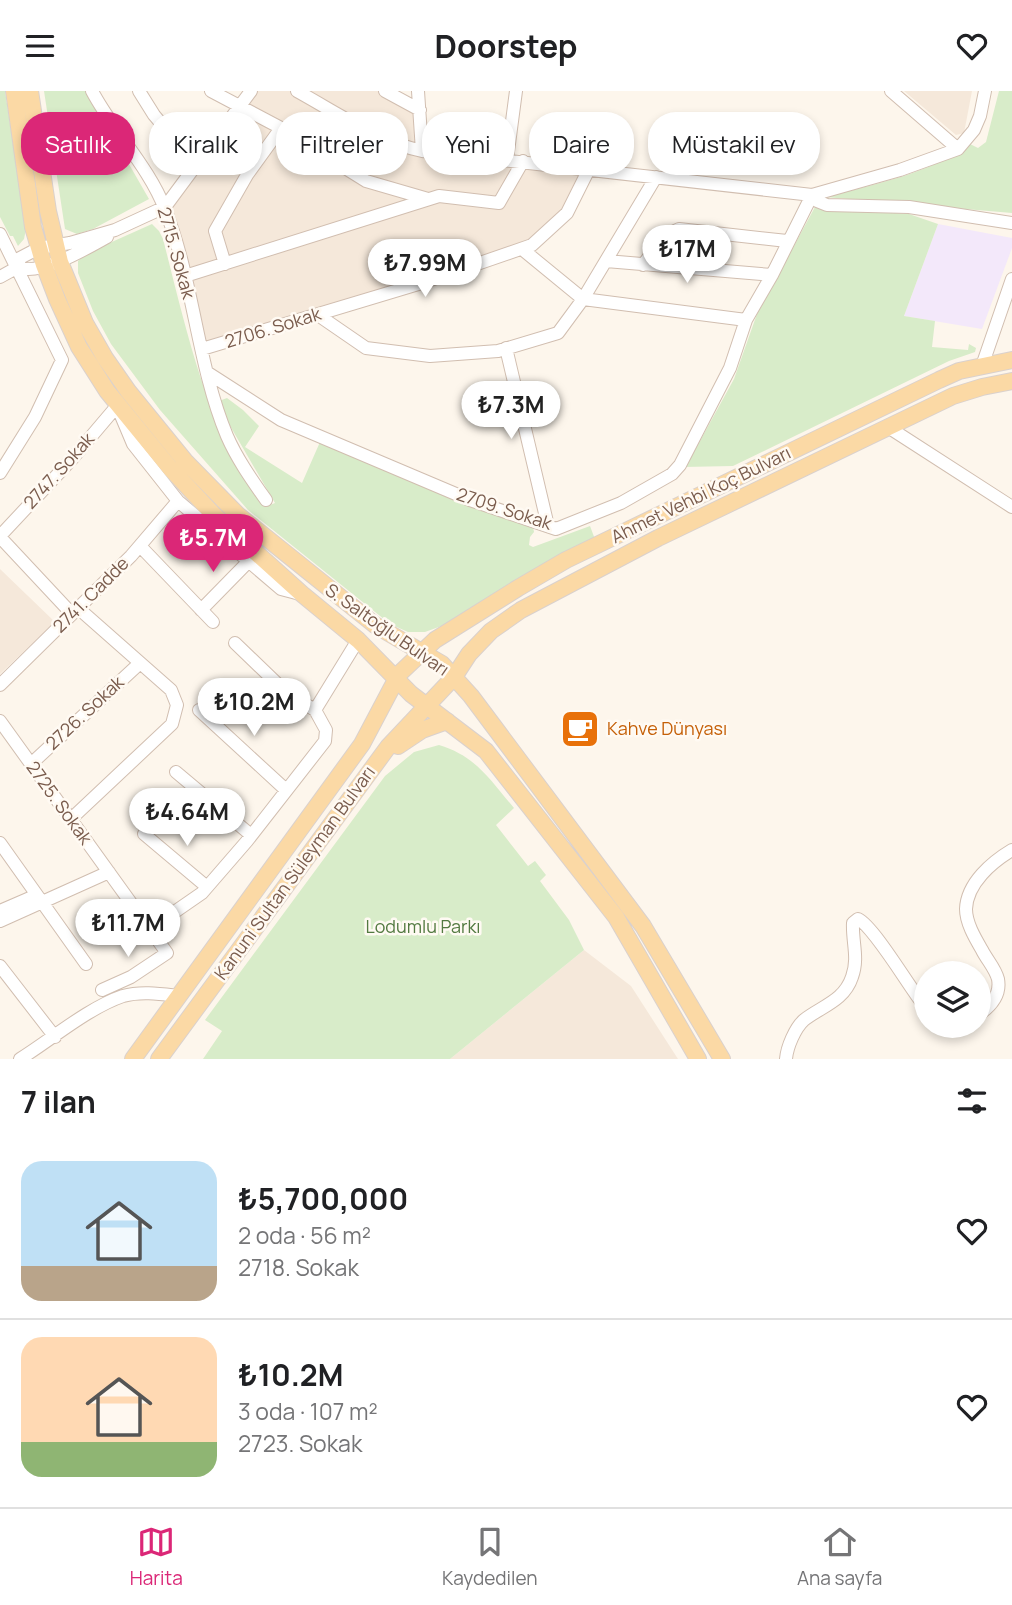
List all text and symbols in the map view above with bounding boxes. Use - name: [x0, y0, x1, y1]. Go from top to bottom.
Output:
- text: Doorstep: [435, 24, 577, 68]
- icon: menu: [21, 27, 59, 65]
- icon: heart: [953, 27, 991, 65]
- chip: Satılık: [21, 112, 135, 175]
- chip: Kiralık: [149, 112, 262, 175]
- chip: Filtreler: [276, 112, 408, 175]
- chip: Yeni: [422, 112, 515, 175]
- chip: Daire: [529, 112, 634, 175]
- chip: Müstakil ev: [648, 112, 820, 175]
- street label: 2715. Sokak: [152, 204, 202, 302]
- pin: ₺17M: [646, 225, 728, 285]
- text: ₺17M: [658, 232, 716, 264]
- pin: ₺7.99M: [368, 239, 482, 299]
- text: ₺7.99M: [384, 246, 466, 278]
- street label: 2706. Sokak: [222, 301, 325, 353]
- pin: ₺7.3M: [462, 381, 560, 441]
- text: ₺7.3M: [477, 388, 545, 420]
- street label: 2747. Sokak: [18, 426, 100, 514]
- street label: Ahmet Vehbi Koç Bulvarı: [607, 440, 795, 548]
- street label: 2709. Sokak: [454, 481, 556, 535]
- pin: ₺5.7M: [164, 515, 262, 574]
- text: ₺5.7M: [179, 521, 247, 553]
- street label: 2741. Cadde: [47, 551, 134, 638]
- street label: S. Saltoğlu Bulvarı: [321, 577, 454, 681]
- street label: 2726. Sokak: [40, 669, 129, 755]
- pin: ₺10.2M: [197, 679, 311, 738]
- text: ₺10.2M: [214, 685, 294, 717]
- cafe icon: Kahve Dünyası: [559, 708, 601, 750]
- place label: Kahve Dünyası: [607, 716, 727, 740]
- street label: 2725. Sokak: [21, 756, 99, 850]
- street label: Kanuni Sultan Süleyman Bulvarı: [208, 761, 380, 984]
- pin: ₺4.64M: [130, 789, 244, 848]
- text: ₺4.64M: [145, 795, 229, 827]
- pin: ₺11.7M: [71, 899, 185, 959]
- text: ₺11.7M: [91, 906, 165, 938]
- park label: Lodumlu Parkı: [365, 914, 481, 938]
- map controls: [914, 961, 991, 1038]
- button: layers: [914, 961, 991, 1038]
- text: 7 ilan: [21, 1081, 96, 1122]
- icon: filters: [953, 1082, 991, 1120]
- text: ₺5,700,000: [238, 1178, 408, 1219]
- icon: home: [77, 1189, 161, 1273]
- icon: heart: [953, 1212, 991, 1250]
- text: 2 oda · 56 m²: [238, 1219, 371, 1251]
- text: 2718. Sokak: [238, 1251, 359, 1283]
- text: ₺10.2M: [238, 1354, 343, 1395]
- icon: home: [77, 1365, 161, 1449]
- icon: heart: [953, 1388, 991, 1426]
- text: 3 oda · 107 m²: [238, 1395, 378, 1427]
- text: 2723. Sokak: [238, 1427, 362, 1459]
- tab: Harita: [130, 1523, 183, 1591]
- tab: Kaydedilen: [442, 1523, 538, 1591]
- tab: Ana sayfa: [797, 1523, 882, 1591]

